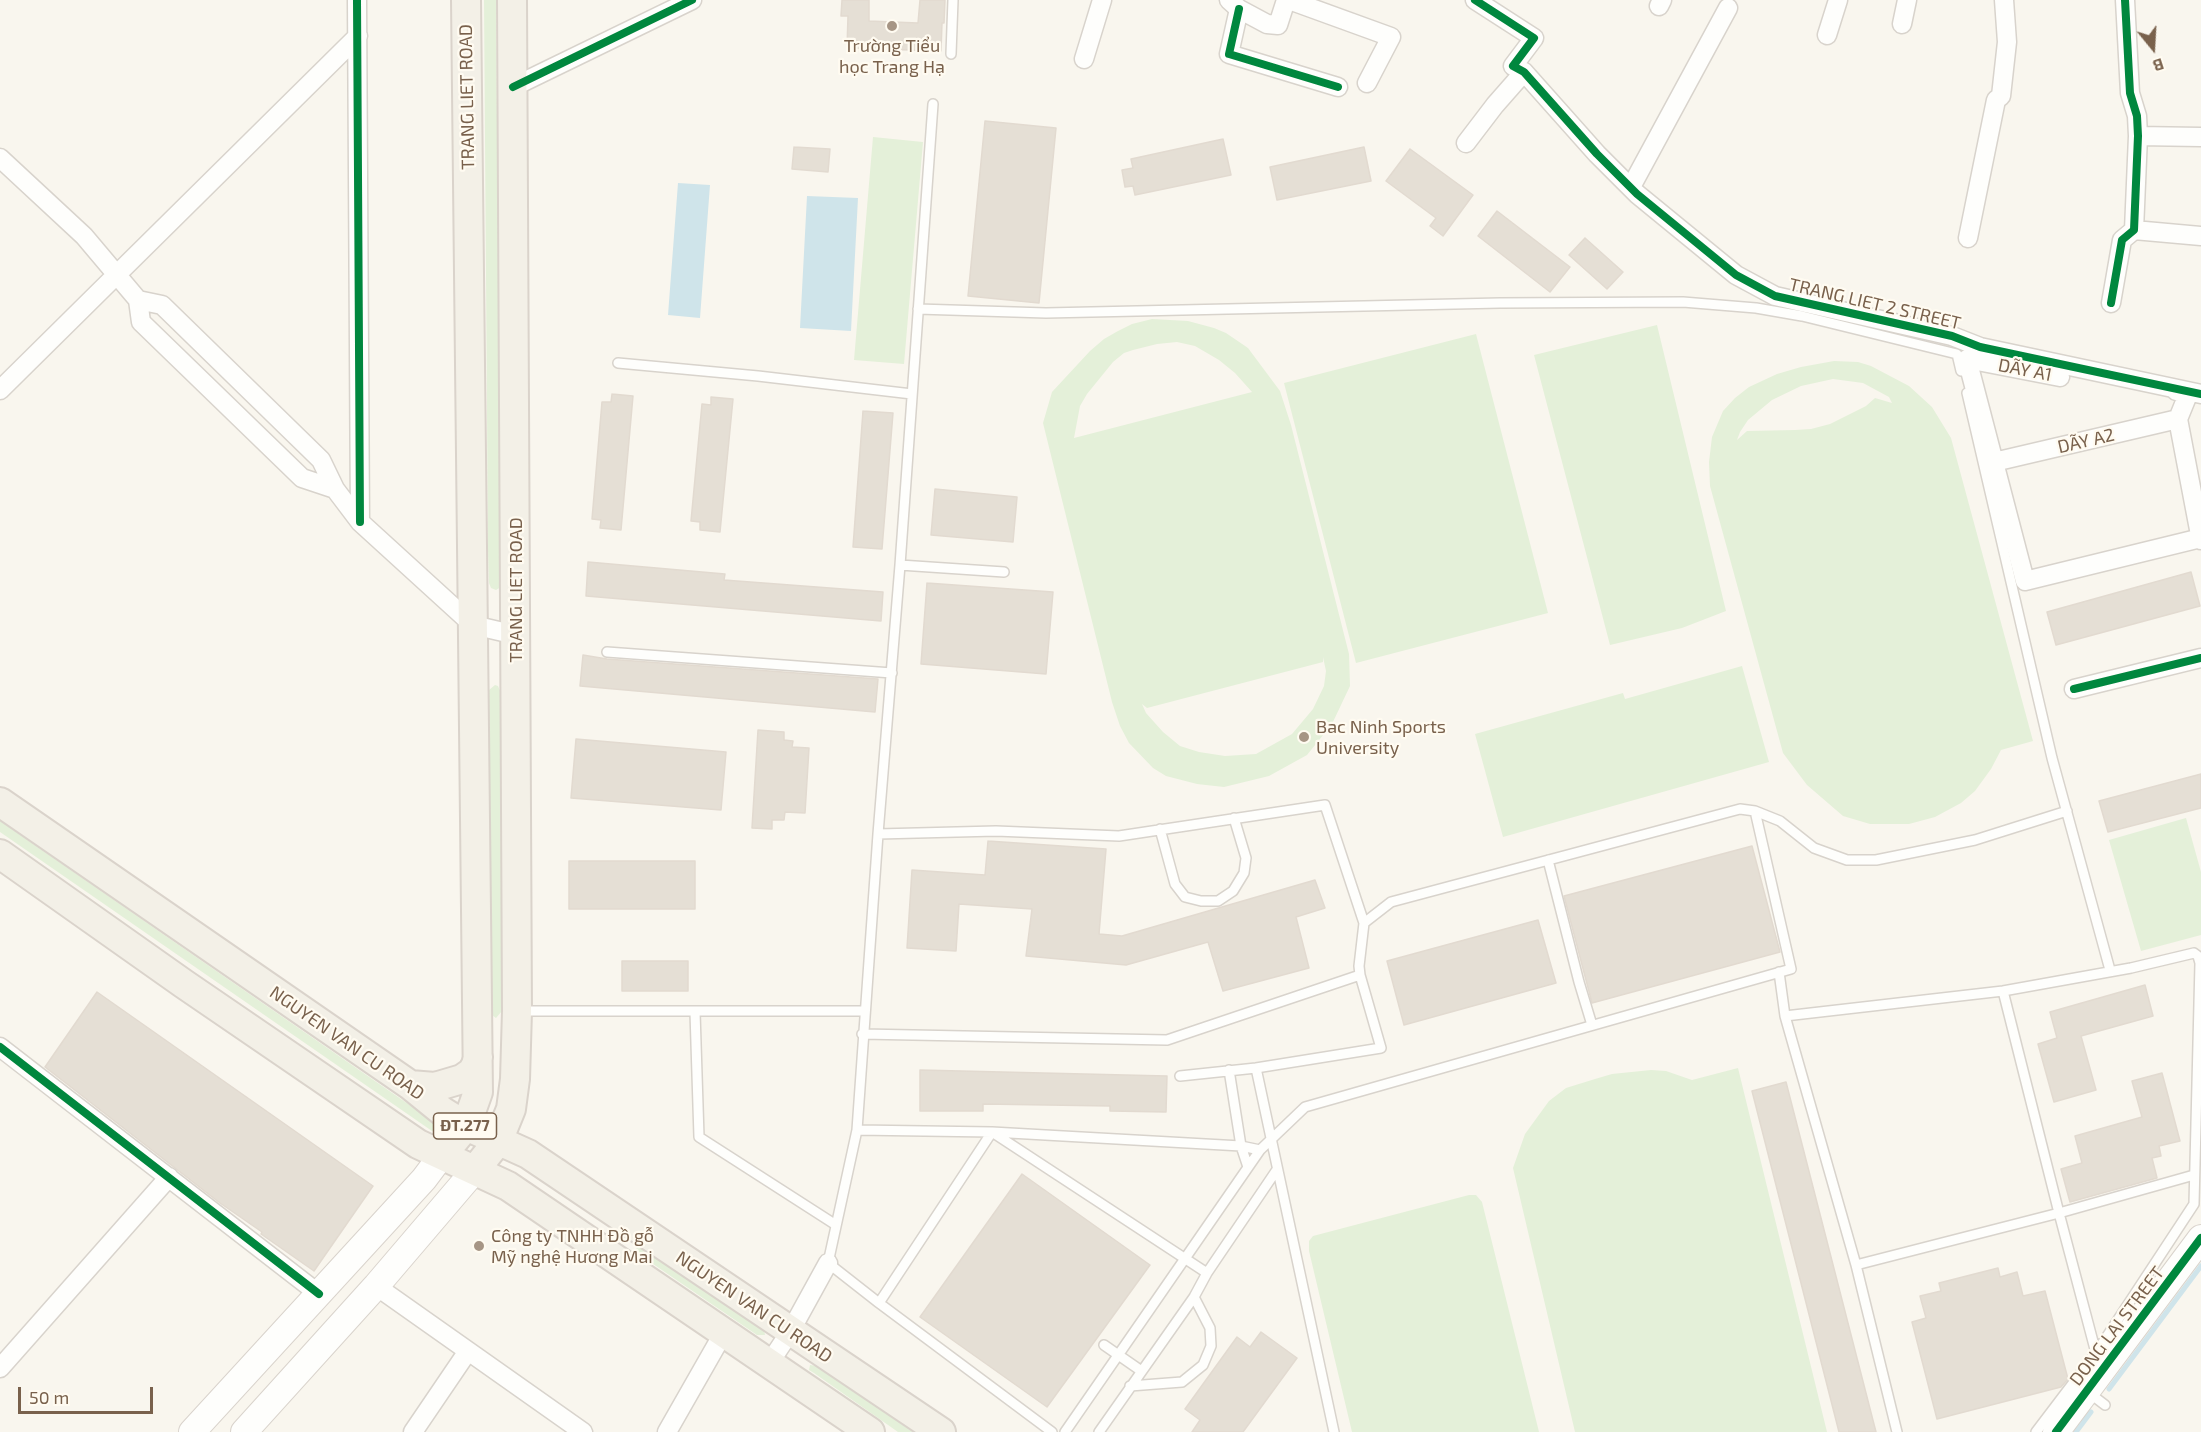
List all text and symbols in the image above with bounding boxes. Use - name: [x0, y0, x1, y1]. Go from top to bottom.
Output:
- north arrow: [2123, 18, 2183, 78]
- marker: Trường Tiểu học Trang Hạ: [885, 19, 899, 33]
- street label: TRANG LIET ROAD: [455, 24, 479, 170]
- place label: Trường Tiểu học Trang Hạ: [839, 35, 945, 78]
- text: B: [2151, 55, 2167, 76]
- street label: TRANG LIET 2 STREET: [1787, 274, 1963, 334]
- street label: DÃY A1: [1996, 354, 2054, 386]
- street label: DÃY A2: [2055, 424, 2117, 458]
- street label: TRANG LIET ROAD: [505, 517, 527, 663]
- place label: Bac Ninh Sports University: [1316, 716, 1446, 758]
- marker: Bac Ninh Sports University: [1297, 730, 1311, 744]
- street label: NGUYEN VAN CU ROAD: [266, 981, 428, 1105]
- road number: ĐT.277: [434, 1113, 496, 1139]
- place label: Công ty TNHH Đồ gỗ Mỹ nghệ Hương Mai: [491, 1225, 654, 1268]
- marker: Công ty TNHH Đồ gỗ Mỹ nghệ Hương Mai: [472, 1239, 486, 1253]
- street label: NGUYEN VAN CU ROAD: [672, 1247, 836, 1367]
- street label: DONG LAI STREET: [2065, 1262, 2169, 1390]
- scale bar: [21, 1375, 156, 1413]
- text: 50 m: [29, 1386, 69, 1408]

